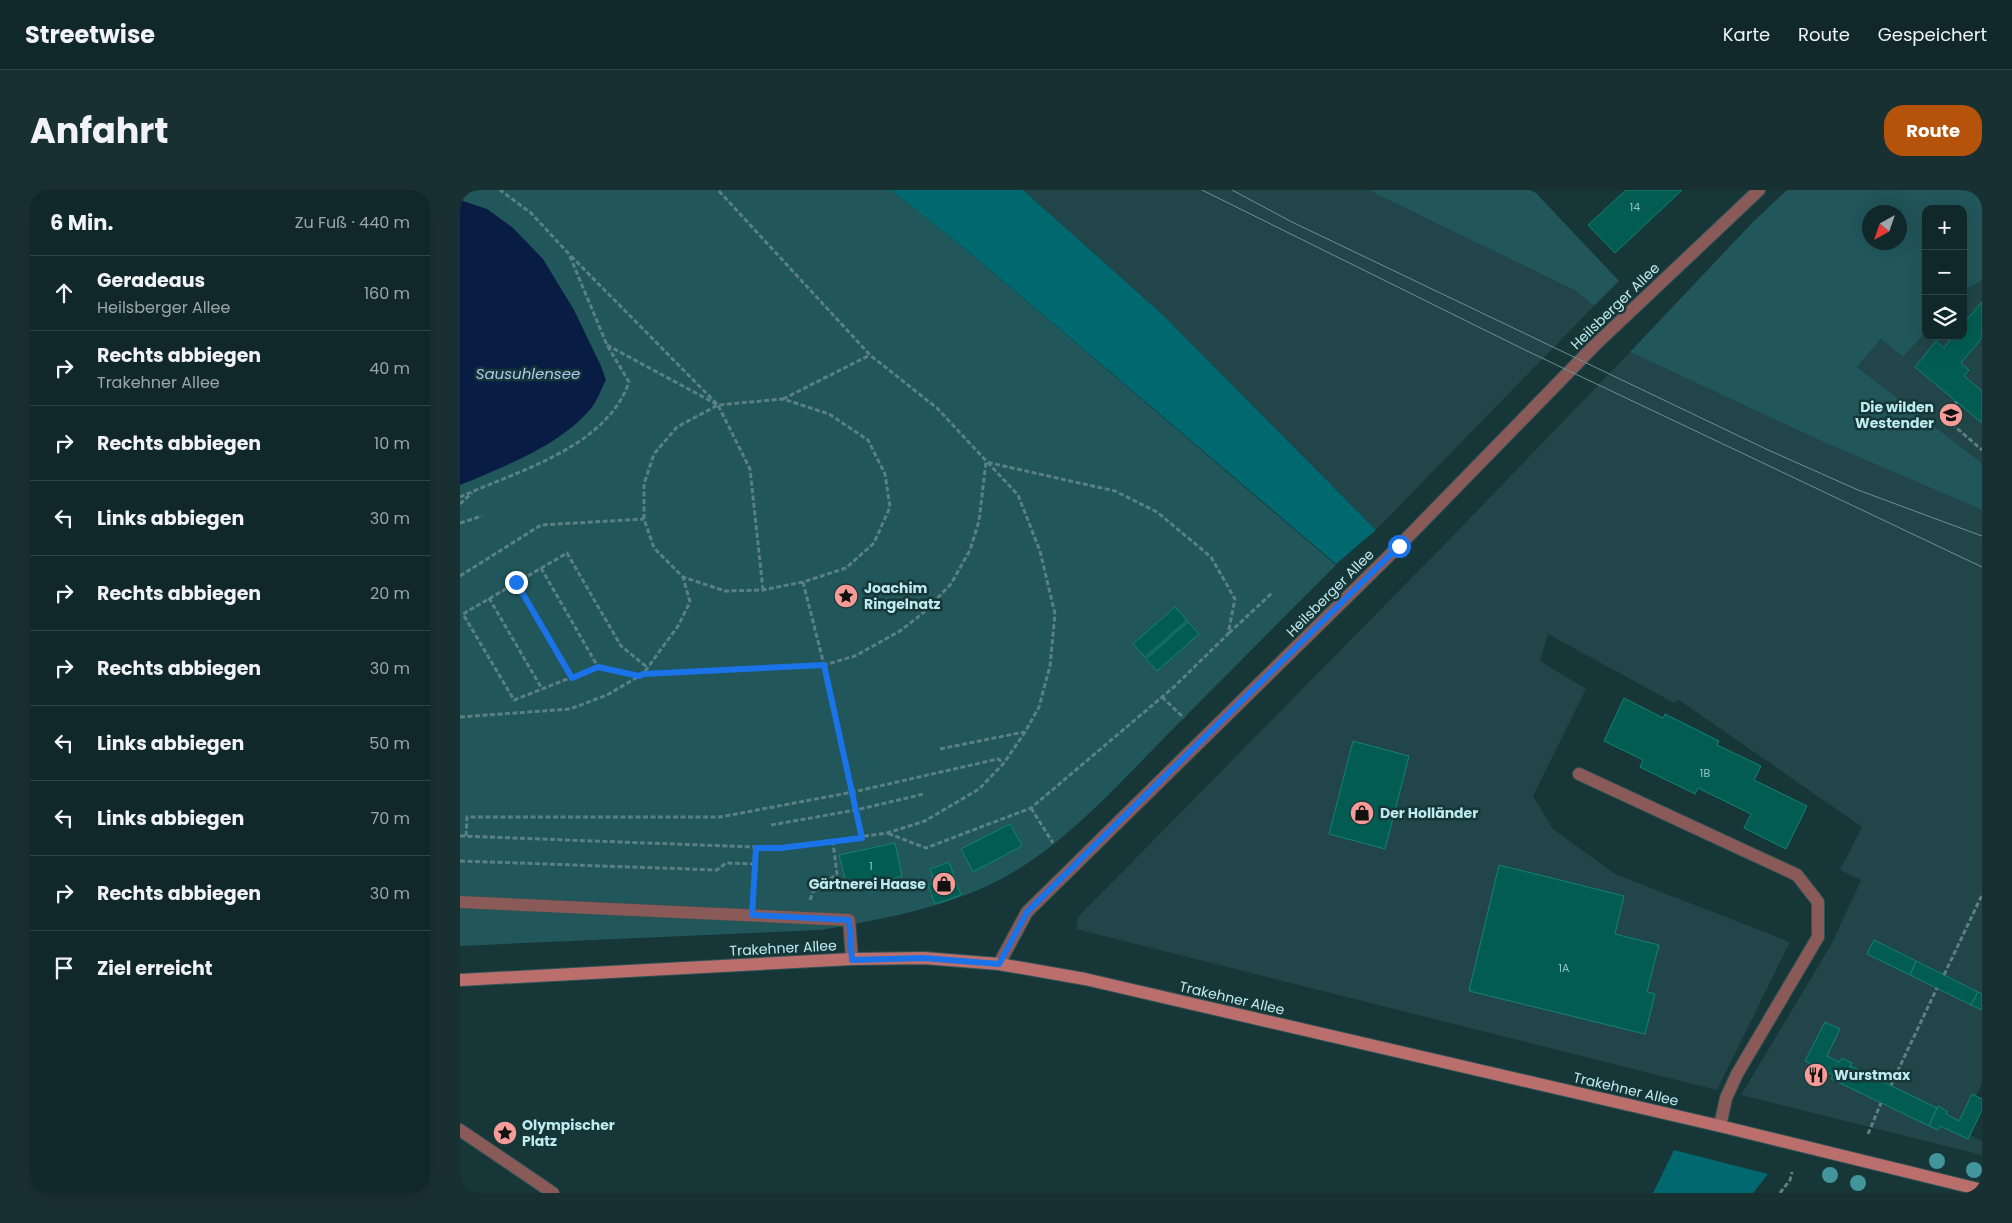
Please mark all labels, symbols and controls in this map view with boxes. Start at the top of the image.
text: Streetwise [25,18,155,51]
text: Karte [1723,22,1770,47]
text: Route [1798,22,1850,47]
text: Gespeichert [1878,22,1987,47]
button: Route [1884,105,1982,156]
text: Anfahrt [30,106,169,155]
house number: 14 [1630,199,1640,215]
north arrow [1862,205,1907,250]
map controls [1922,205,1967,340]
button: + [1922,205,1967,250]
text: 6 Min. [50,208,113,237]
text: Zu Fuß · 440 m [295,211,410,234]
button: − [1922,250,1967,295]
street label: Heilsberger Allee [1566,258,1664,354]
text: Geradeaus [97,267,205,294]
icon: ahead [50,279,78,307]
text: 160 m [364,282,410,305]
button: layers [1922,295,1967,340]
text: Heilsberger Allee [97,296,230,319]
text: Rechts abbiegen [97,342,261,369]
icon: right [50,354,78,382]
text: 40 m [369,357,410,380]
water label: Sausuhlensee [476,363,580,384]
text: Trakehner Allee [97,371,220,394]
place label: Die wilden Westender [1855,397,1934,433]
school or university icon: Die wilden Westender [1938,402,1964,428]
icon: right [50,429,78,457]
text: Rechts abbiegen [97,430,261,457]
text: 10 m [374,432,410,455]
icon: left [50,504,78,532]
text: Links abbiegen [97,505,244,532]
text: 30 m [370,507,410,530]
route start [1388,535,1411,558]
street label: Heilsberger Allee [1282,544,1379,641]
route end [505,571,528,594]
place label: Joachim Ringelnatz [864,578,941,614]
icon: right [50,579,78,607]
text: Rechts abbiegen [97,580,261,607]
text: 20 m [370,582,410,605]
place icon: Joachim Ringelnatz [833,583,859,609]
icon: right [50,654,78,682]
text: Rechts abbiegen [97,655,261,682]
text: 30 m [370,657,410,680]
icon: left [50,729,78,757]
text: Links abbiegen [97,730,244,757]
text: 50 m [369,732,410,755]
house number: 1B [1700,765,1710,781]
shop icon: Der Holländer [1349,800,1375,826]
place label: Der Holländer [1380,803,1478,823]
icon: left [50,804,78,832]
text: Links abbiegen [97,805,244,832]
text: 70 m [370,807,410,830]
house number: 1 [869,858,873,874]
shop icon: Gärtnerei Haase [931,871,957,897]
place label: Gärtnerei Haase [809,874,926,894]
icon: right [50,879,78,907]
text: Rechts abbiegen [97,880,261,907]
text: 30 m [370,882,410,905]
street label: Trakehner Allee [729,935,837,961]
icon: arrive [50,954,78,982]
text: Ziel erreicht [97,955,213,982]
house number: 1A [1559,960,1570,976]
street label: Trakehner Allee [1177,976,1287,1020]
restaurant icon: Wurstmax [1803,1062,1829,1088]
place label: Wurstmax [1834,1065,1911,1085]
street label: Trakehner Allee [1571,1067,1681,1111]
place label: Olympischer Platz [522,1115,615,1151]
place icon: Olympischer Platz [492,1120,518,1146]

